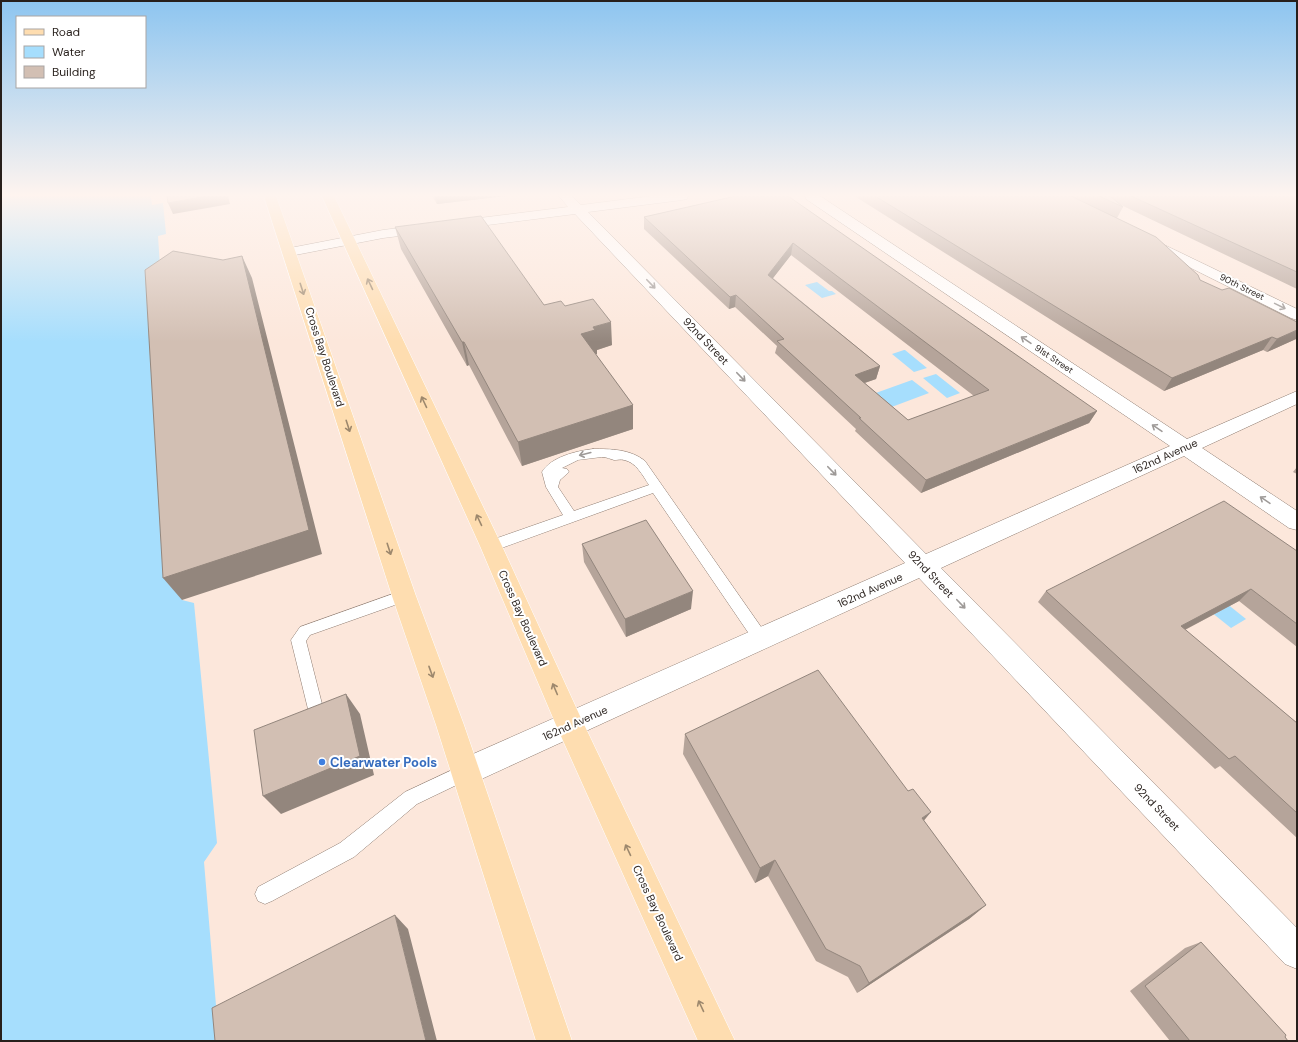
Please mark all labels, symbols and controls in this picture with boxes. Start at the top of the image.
legend [16,16,146,88]
text: Road [52,24,80,40]
text: Water [52,44,86,60]
text: Building [52,64,96,80]
street label: 90th Street [1218,271,1267,303]
one-way arrow [366,278,373,290]
one-way arrow [646,279,656,289]
one-way arrow [299,283,306,296]
one-way arrow [1274,303,1286,310]
street label: Cross Bay Boulevard [302,305,348,409]
street label: 92nd Street [680,314,732,368]
one-way arrow [1020,335,1031,344]
street label: 91st Street [1032,342,1076,377]
one-way arrow [737,372,746,382]
one-way arrow [420,396,427,408]
one-way arrow [345,419,352,432]
one-way arrow [1151,423,1163,431]
street label: 162nd Avenue [1130,435,1200,477]
one-way arrow [578,451,591,459]
one-way arrow [827,466,837,476]
one-way arrow [1259,496,1270,504]
one-way arrow [475,514,482,526]
one-way arrow [386,543,393,556]
street label: 92nd Street [905,547,957,601]
street label: Cross Bay Boulevard [495,568,551,668]
street label: 162nd Avenue [835,569,905,611]
one-way arrow [956,599,966,609]
one-way arrow [428,666,436,678]
one-way arrow [551,684,558,696]
street label: 162nd Avenue [540,702,610,744]
place label: Clearwater Pools [330,754,437,771]
marker: Clearwater Pools [317,757,327,767]
street label: 92nd Street [1131,780,1183,834]
one-way arrow [624,844,632,856]
street label: Cross Bay Boulevard [630,863,686,963]
one-way arrow [697,1000,704,1012]

